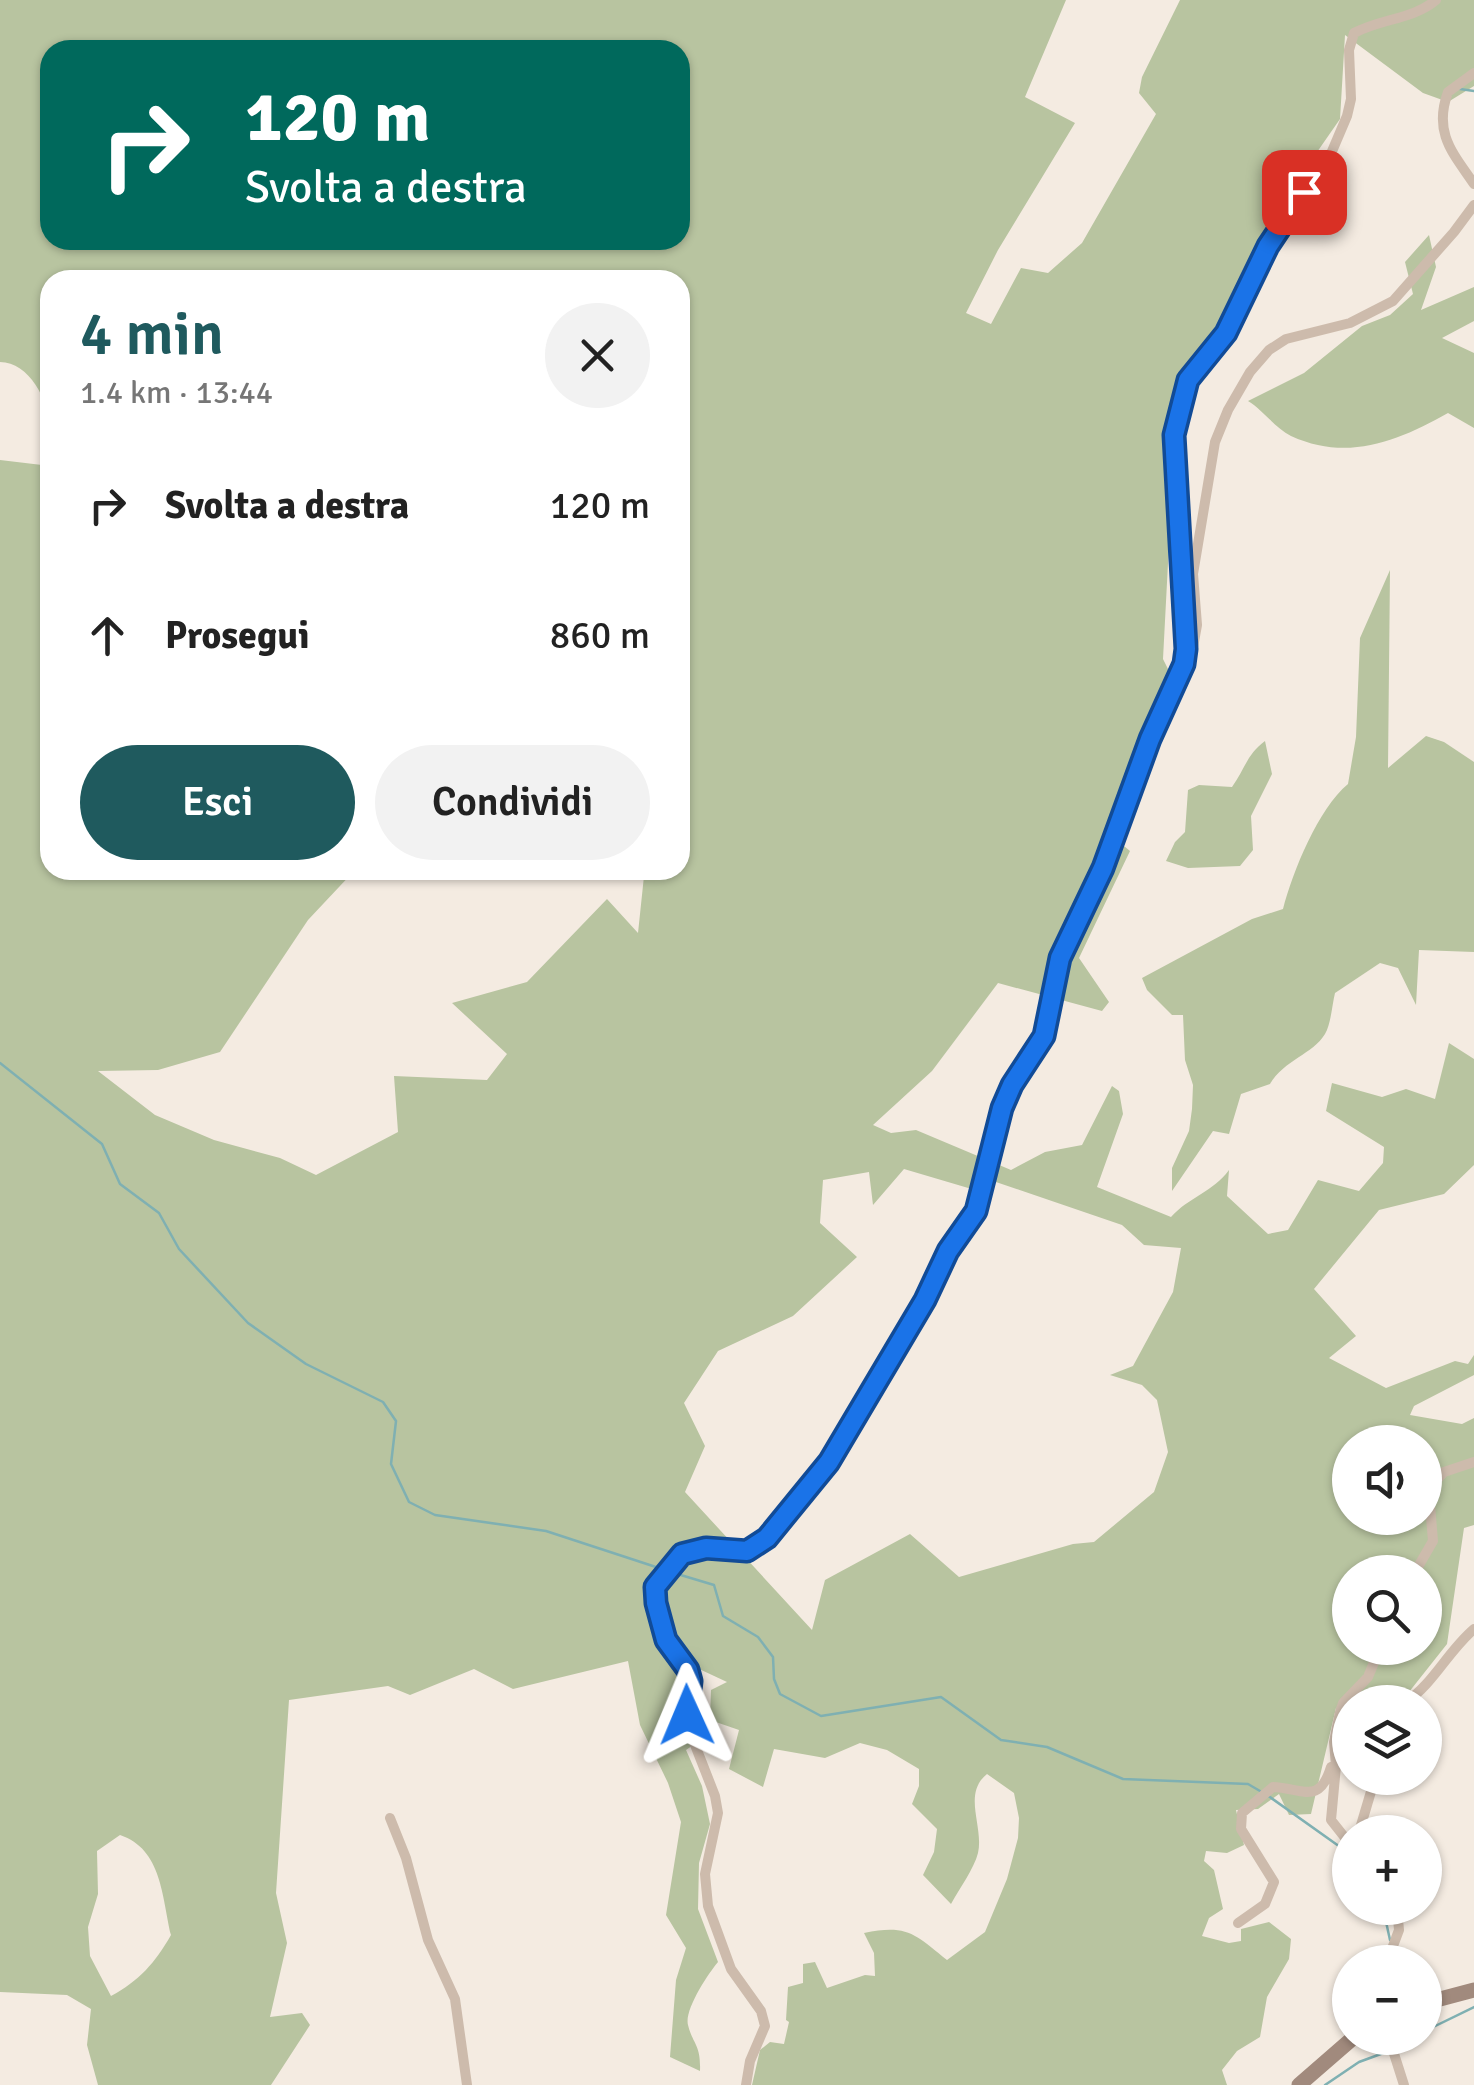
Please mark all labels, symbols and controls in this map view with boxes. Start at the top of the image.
text: 120 m [245,74,430,160]
icon: right [80,80,210,210]
pin [1262,150,1347,235]
text: Svolta a destra [245,160,527,215]
icon: arrive [1277,165,1332,220]
text: 4 min [80,298,224,372]
button: close [545,303,650,408]
text: 1.4 km · 13:44 [80,373,273,412]
icon: right [80,478,135,533]
text: Svolta a destra [165,482,409,529]
text: 120 m [550,482,650,529]
icon: ahead [80,608,135,663]
text: Prosegui [165,612,310,659]
text: 860 m [550,612,650,659]
button: Esci [80,745,355,860]
button: Condividi [375,745,650,860]
map controls [1332,1425,1442,2055]
button: sound [1332,1425,1442,1535]
button: search [1332,1555,1442,1665]
position arrow [635,1663,739,1767]
button: layers [1332,1685,1442,1795]
button: + [1332,1815,1442,1925]
button: − [1332,1945,1442,2055]

